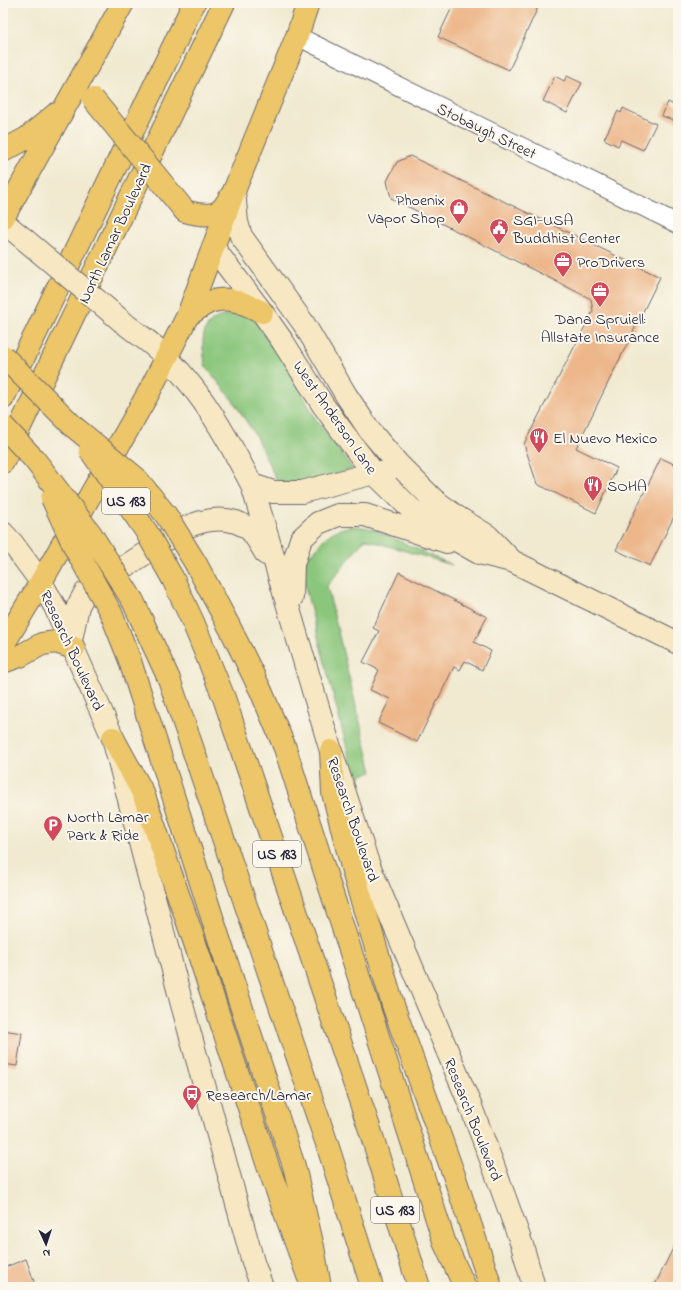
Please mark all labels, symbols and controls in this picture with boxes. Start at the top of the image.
street label: Stobaugh Street [432,97,541,167]
street label: North Lamar Boulevard [73,160,159,308]
place label: Phoenix Vapor Shop [367,189,445,231]
shop icon: Phoenix Vapor Shop [448,197,470,225]
place label: SGI-USA Buddhist Center [512,209,620,251]
public building icon: SGI-USA Buddhist Center [488,217,510,245]
office icon: ProDrivers [552,250,574,278]
place label: ProDrivers [577,251,645,275]
office icon: Dana Spruiell: Allstate Insurance [589,280,611,308]
place label: Dana Spruiell: Allstate Insurance [541,308,660,350]
street label: West Anderson Lane [286,356,383,481]
restaurant icon: El Nuevo Mexico [528,426,550,454]
place label: El Nuevo Mexico [553,427,657,451]
restaurant icon: SOHA [582,474,604,502]
place label: SOHA [607,475,647,499]
road number: US 183 [102,488,150,514]
street label: Research Boulevard [33,587,110,715]
street label: Research Boulevard [320,754,385,885]
place label: North Lamar Park & Ride [67,806,149,848]
parking icon: North Lamar Park & Ride [42,814,64,842]
road number: US 183 [253,841,301,867]
street label: Research Boulevard [437,1055,508,1185]
bus stop icon: Research/Lamar [181,1083,203,1111]
place label: Research/Lamar [206,1084,311,1108]
road number: US 183 [371,1197,419,1223]
north arrow [26,1224,66,1264]
text: N [42,1245,51,1261]

